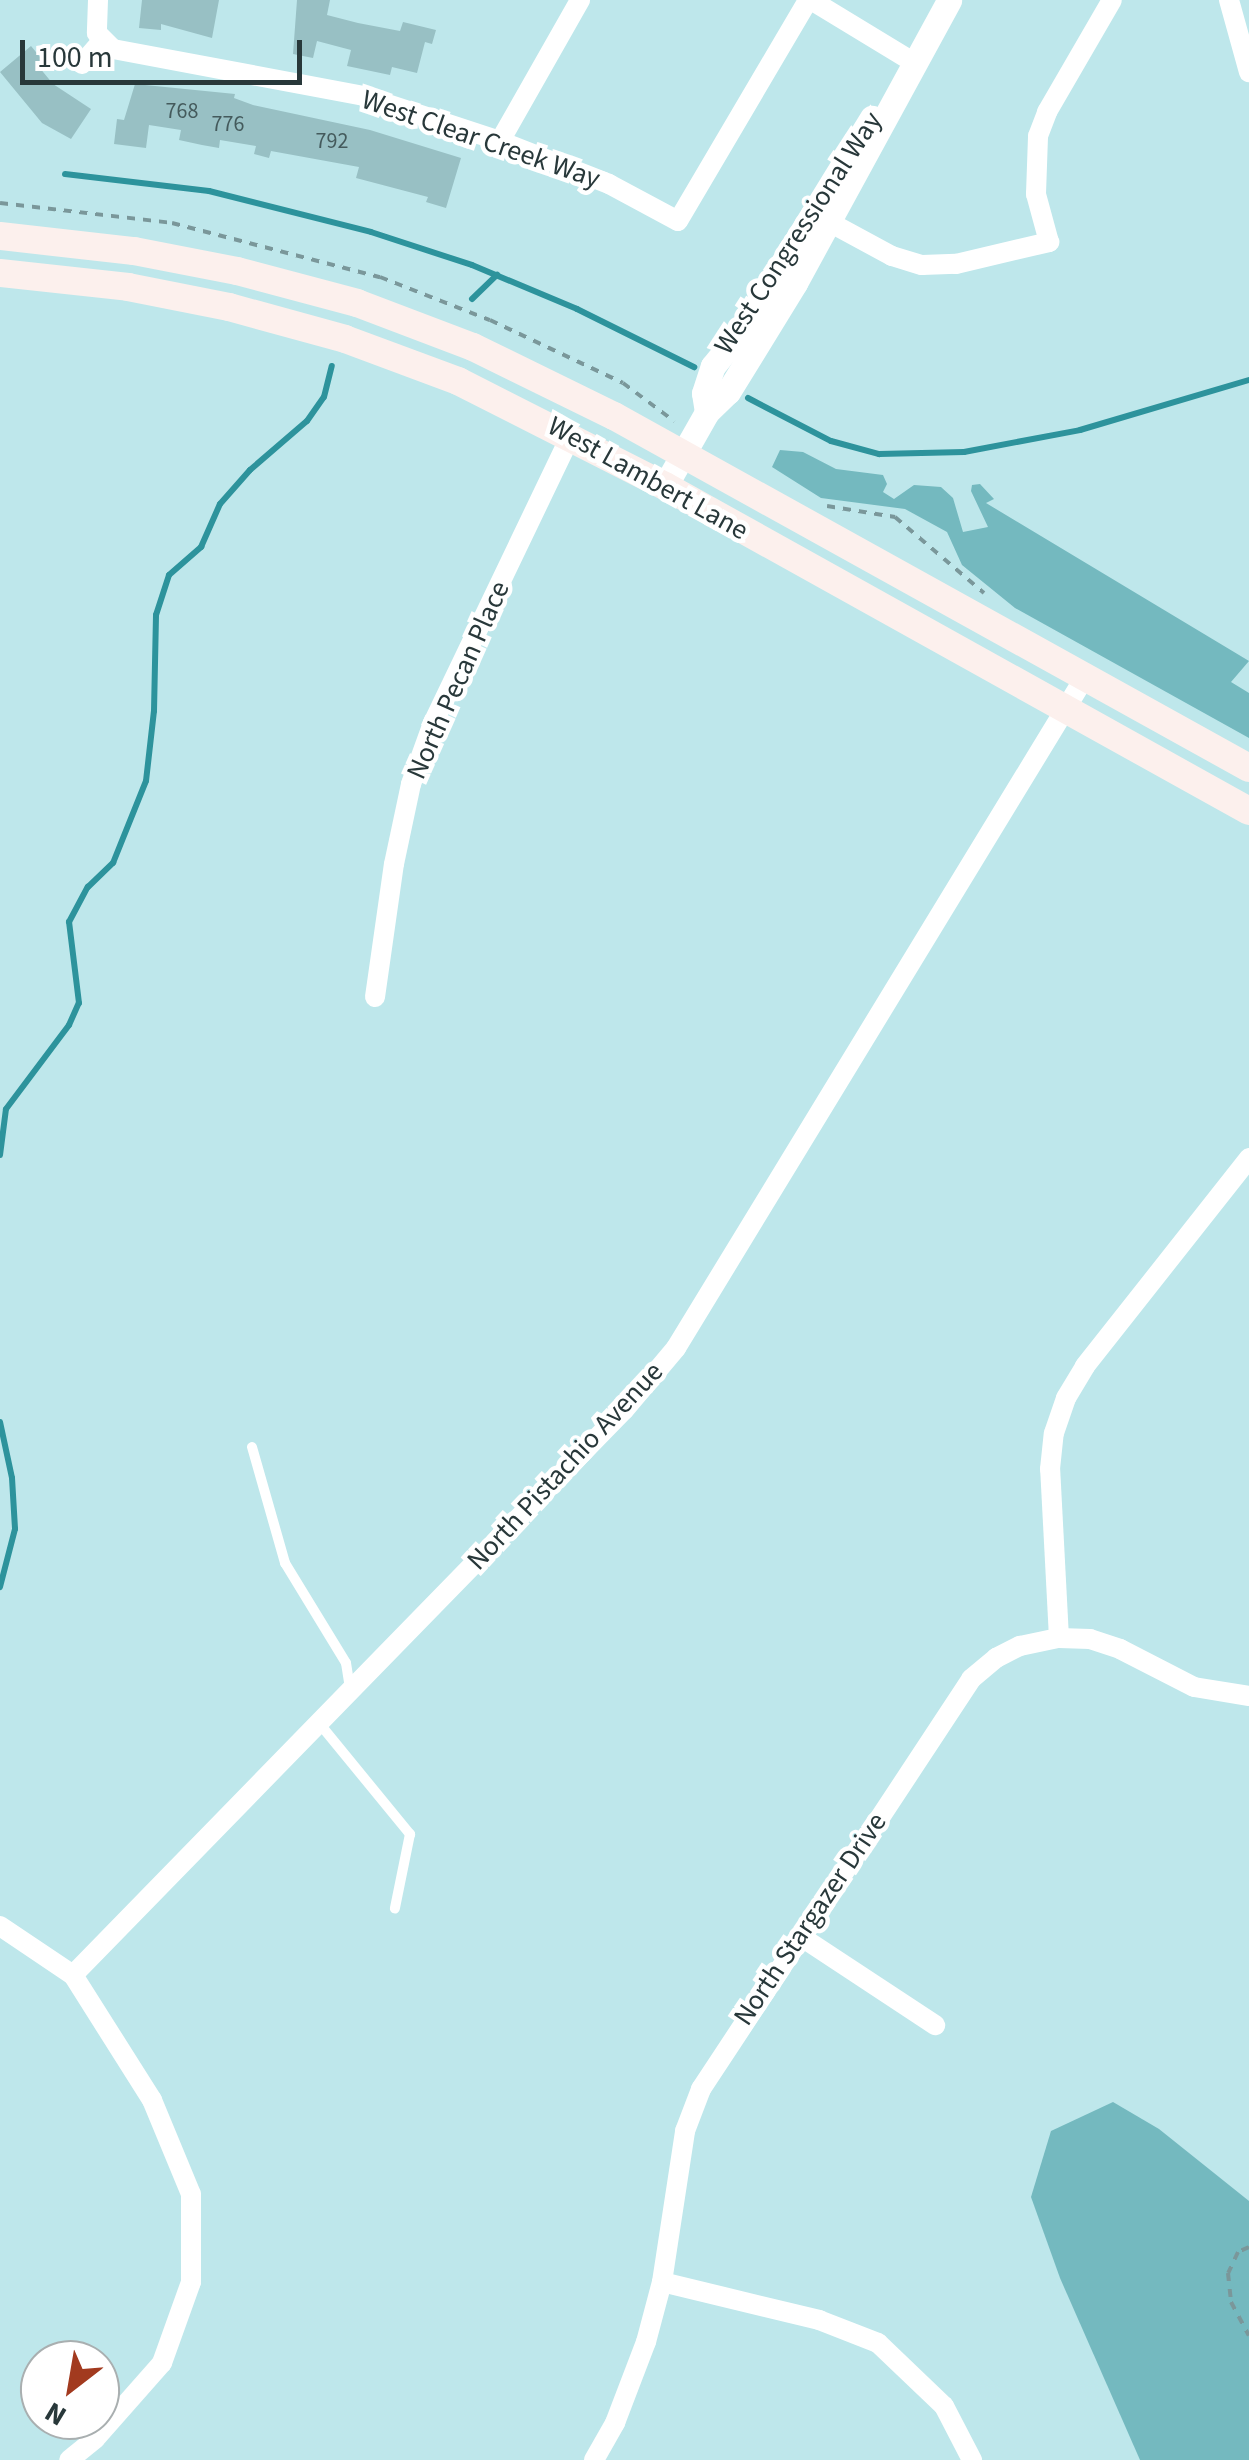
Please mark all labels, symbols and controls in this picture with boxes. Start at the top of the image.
scale bar [25,20,308,82]
text: 100 m [37,36,113,79]
street label: West Clear Creek Way [358,82,604,196]
house number: 768 [166,99,198,125]
street label: West Congressional Way [707,105,889,361]
house number: 776 [212,112,244,138]
house number: 792 [316,129,348,155]
street label: West Lambert Lane [542,409,754,547]
street label: North Pecan Place [399,576,517,784]
street label: North Pistachio Avenue [460,1355,670,1577]
street label: North Stargazer Drive [726,1806,894,2032]
north arrow [20,2340,120,2440]
text: N [37,2392,74,2436]

